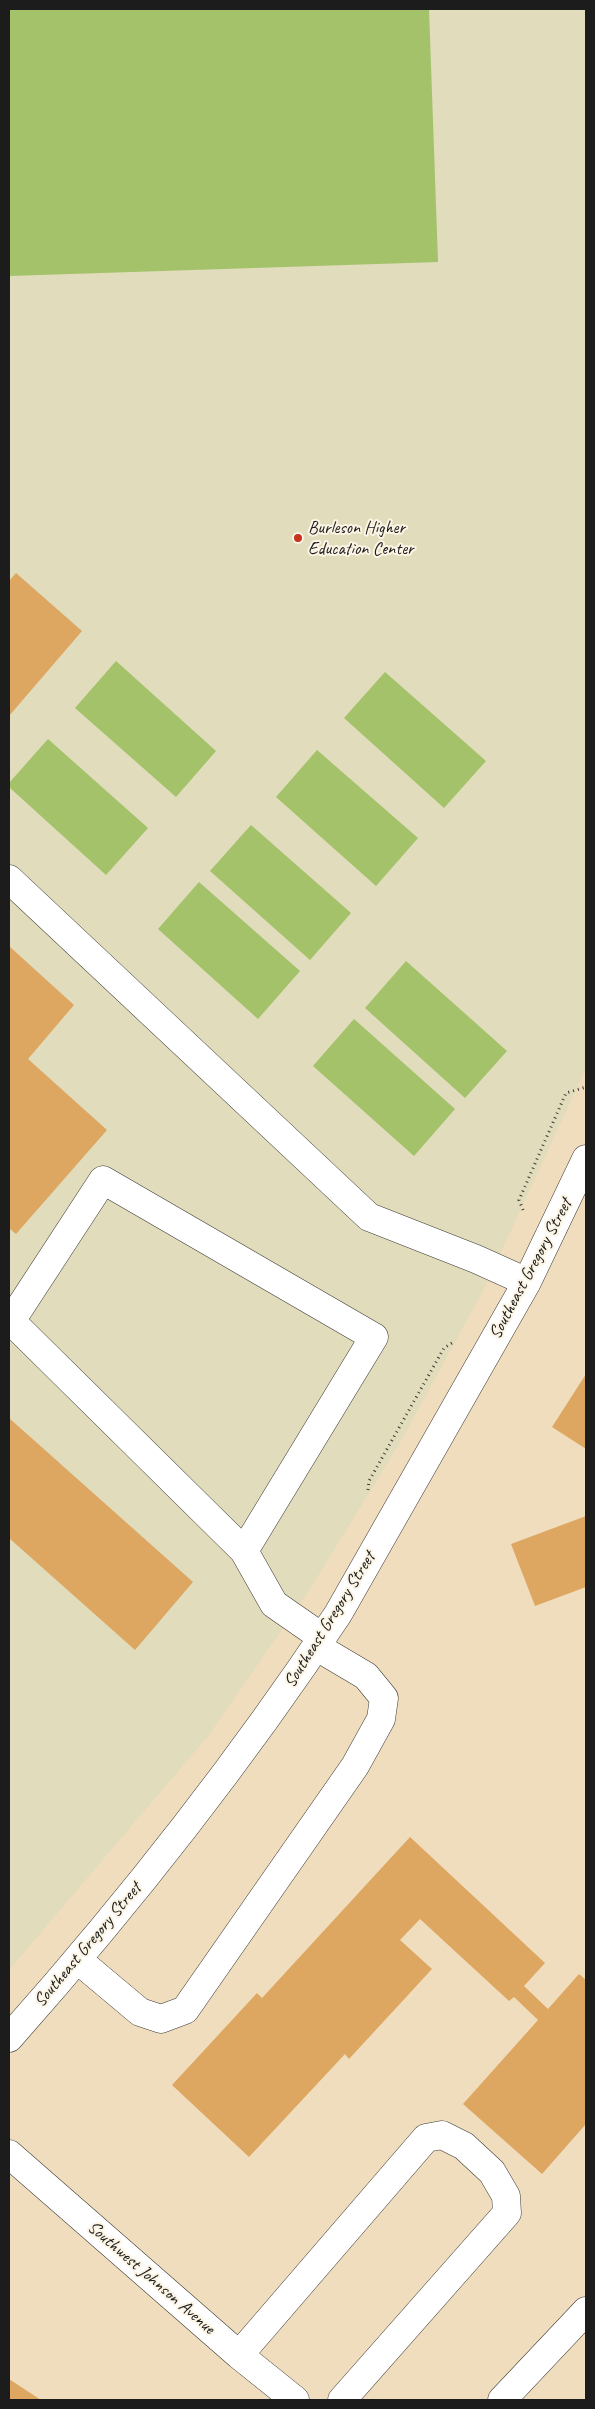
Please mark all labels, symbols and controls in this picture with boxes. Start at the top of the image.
place label: Burleson Higher Education Center [308,517,413,560]
marker: Burleson Higher Education Center [292,532,304,544]
street label: Southeast Gregory Street [485,1195,577,1343]
street label: Southeast Gregory Street [280,1548,380,1692]
street label: Southeast Gregory Street [30,1878,146,2012]
street label: Southwest Johnson Avenue [83,2217,219,2339]

